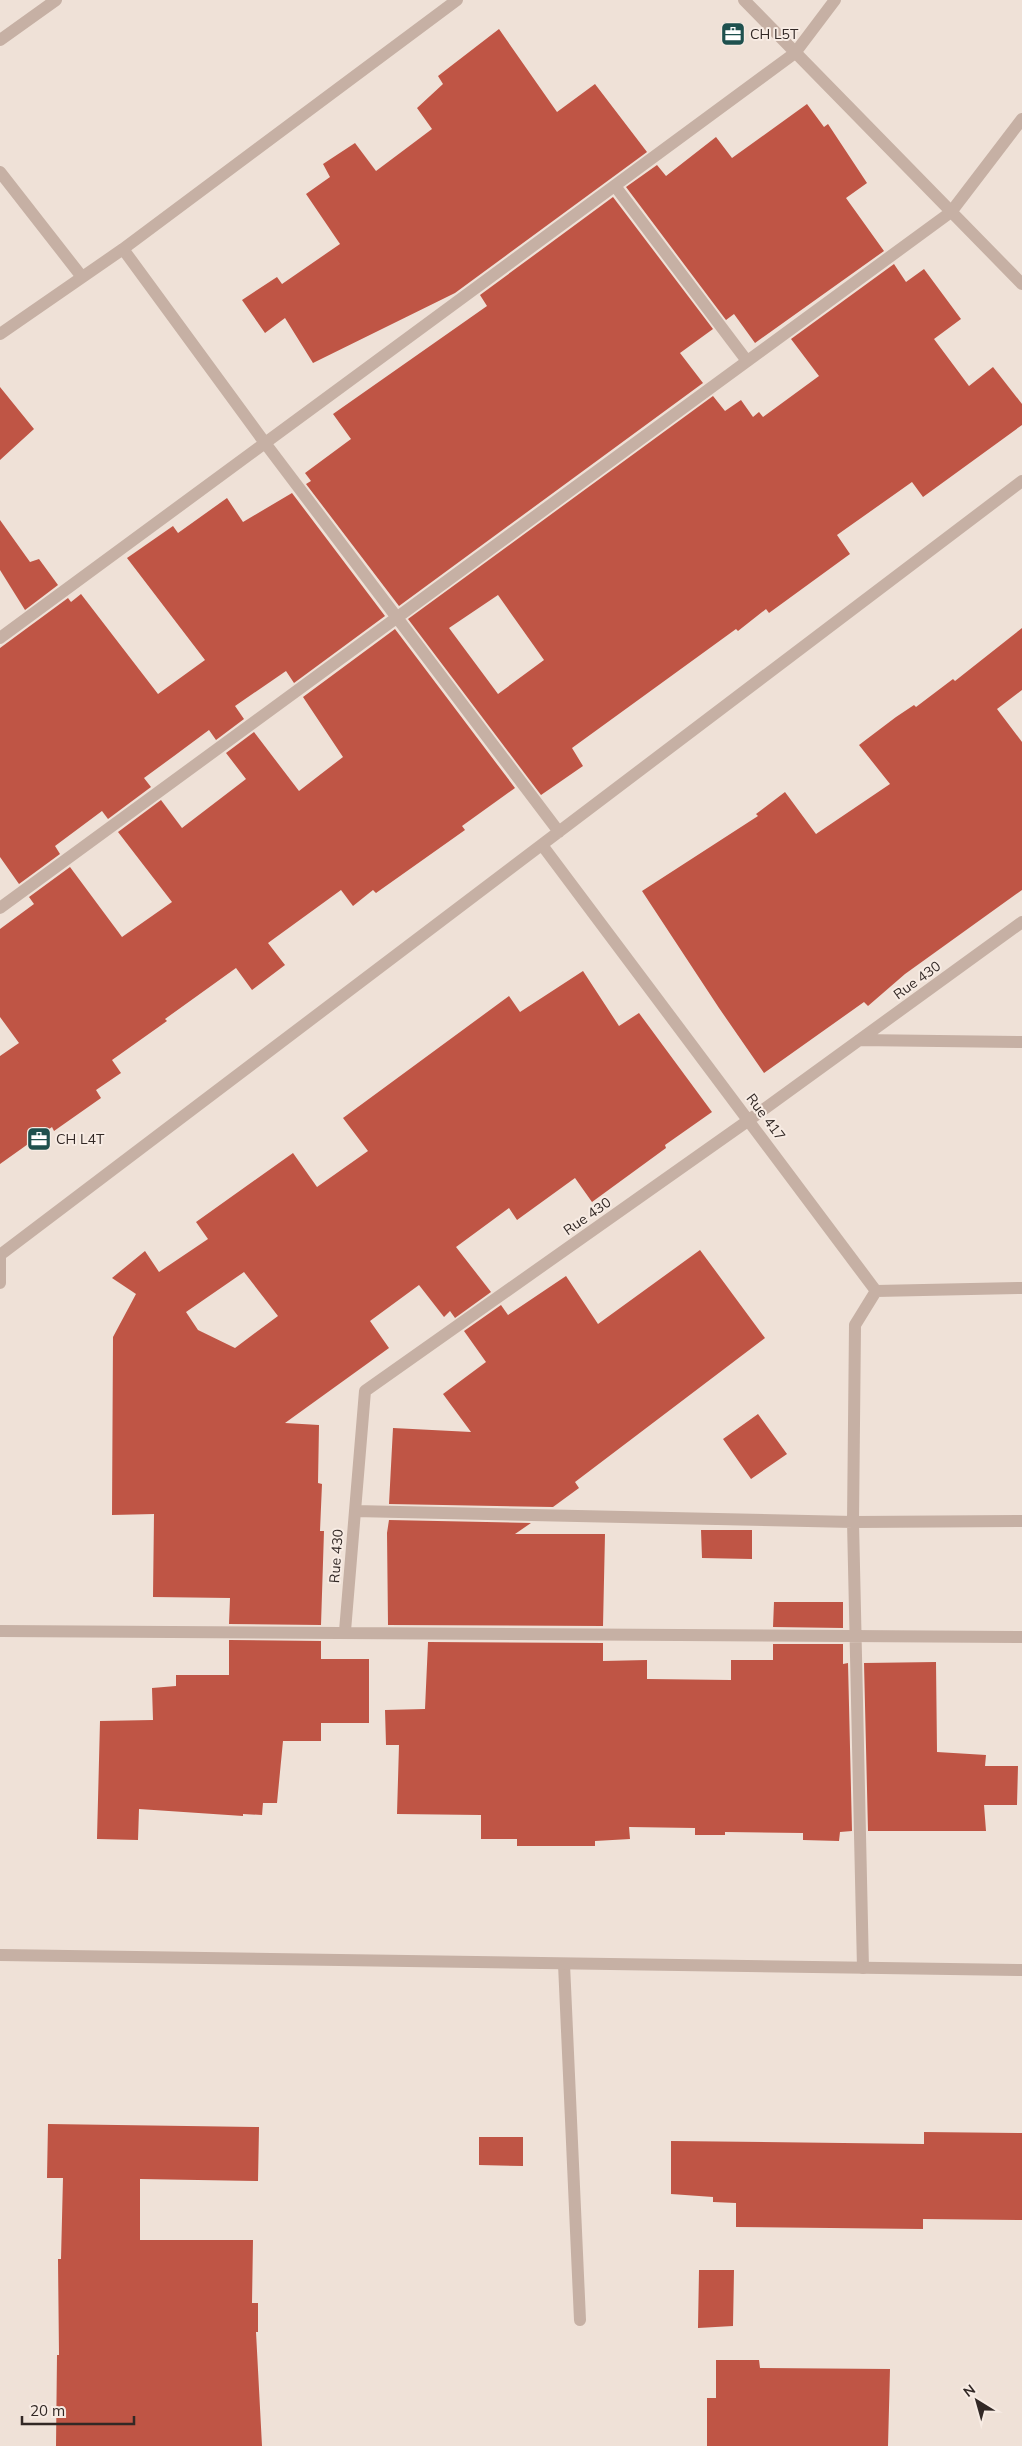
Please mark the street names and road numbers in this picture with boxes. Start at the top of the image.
street label: Rue 430 [890,957,944,1003]
street label: Rue 417 [742,1090,790,1144]
street label: Rue 430 [560,1193,614,1239]
street label: Rue 430 [325,1528,347,1584]

